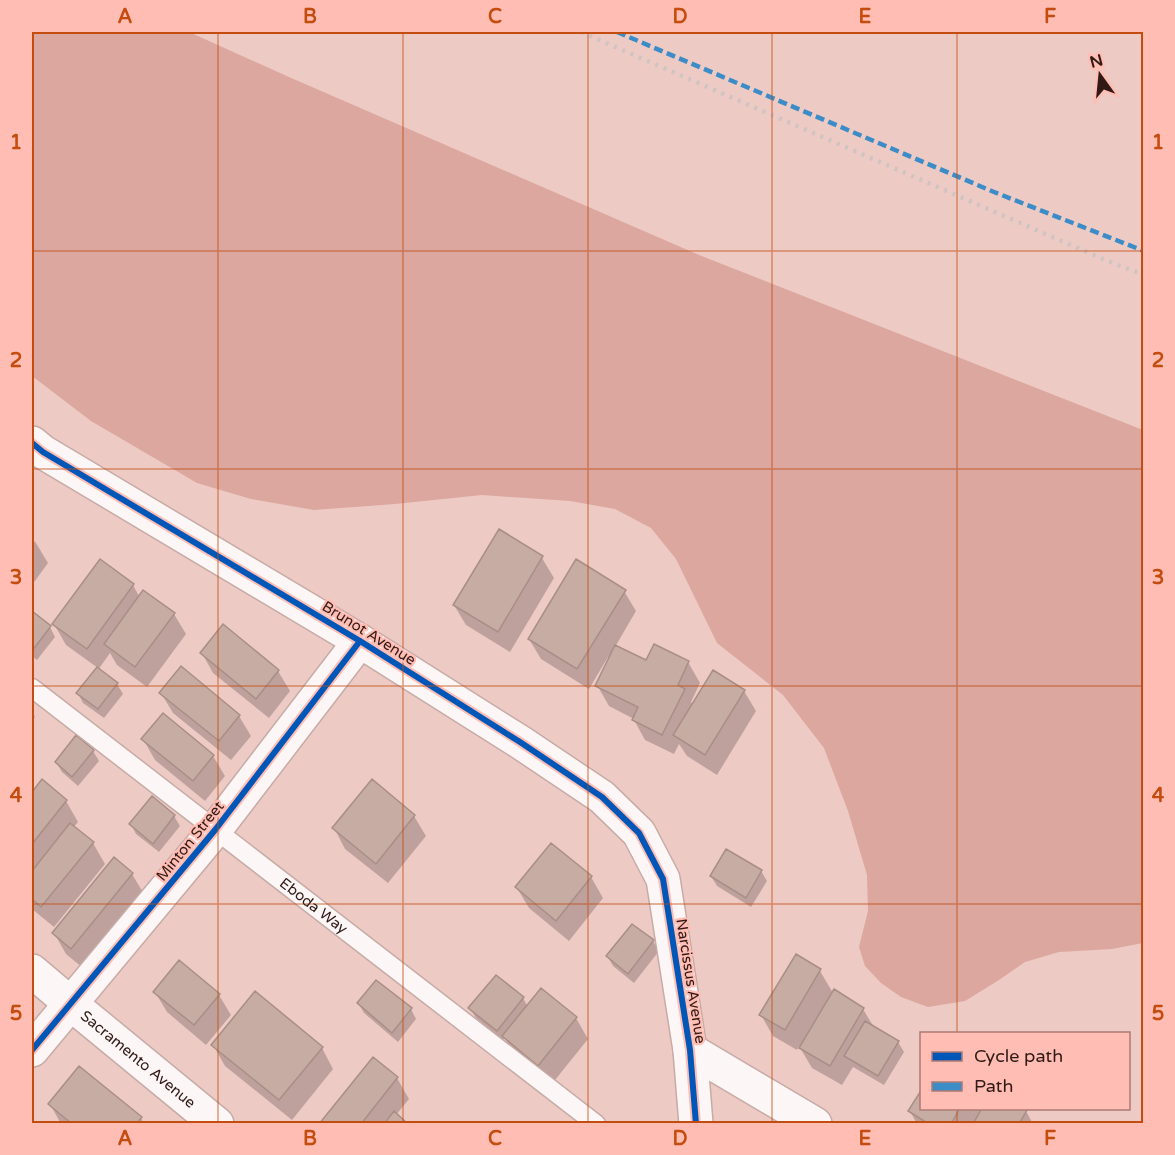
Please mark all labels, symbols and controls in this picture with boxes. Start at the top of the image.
text: A [118,5,133,29]
text: B [303,5,317,29]
text: C [488,5,502,29]
text: D [672,5,688,29]
text: E [859,5,872,29]
text: F [1044,5,1056,29]
north arrow [1070,45,1130,105]
text: N [1088,50,1105,73]
text: 1 [10,131,22,155]
text: 1 [1152,131,1164,155]
text: 2 [10,349,22,373]
text: 2 [1152,349,1164,373]
text: 3 [10,566,22,590]
text: 3 [1152,566,1164,590]
street label: Brunot Avenue [319,597,419,669]
text: 4 [10,784,23,808]
text: 4 [1152,784,1165,808]
street label: Minton Street [152,797,228,885]
street label: Eboda Way [276,874,351,938]
street label: Narcissus Avenue [672,917,710,1045]
text: 5 [10,1002,22,1026]
text: 5 [1152,1002,1164,1026]
street label: Sacramento Avenue [77,1007,199,1112]
legend [920,1032,1130,1110]
text: Cycle path [974,1045,1063,1067]
text: Path [974,1075,1013,1097]
text: A [118,1127,133,1151]
text: B [303,1127,317,1151]
text: C [488,1127,502,1151]
text: D [672,1127,688,1151]
text: E [859,1127,872,1151]
text: F [1044,1127,1056,1151]

